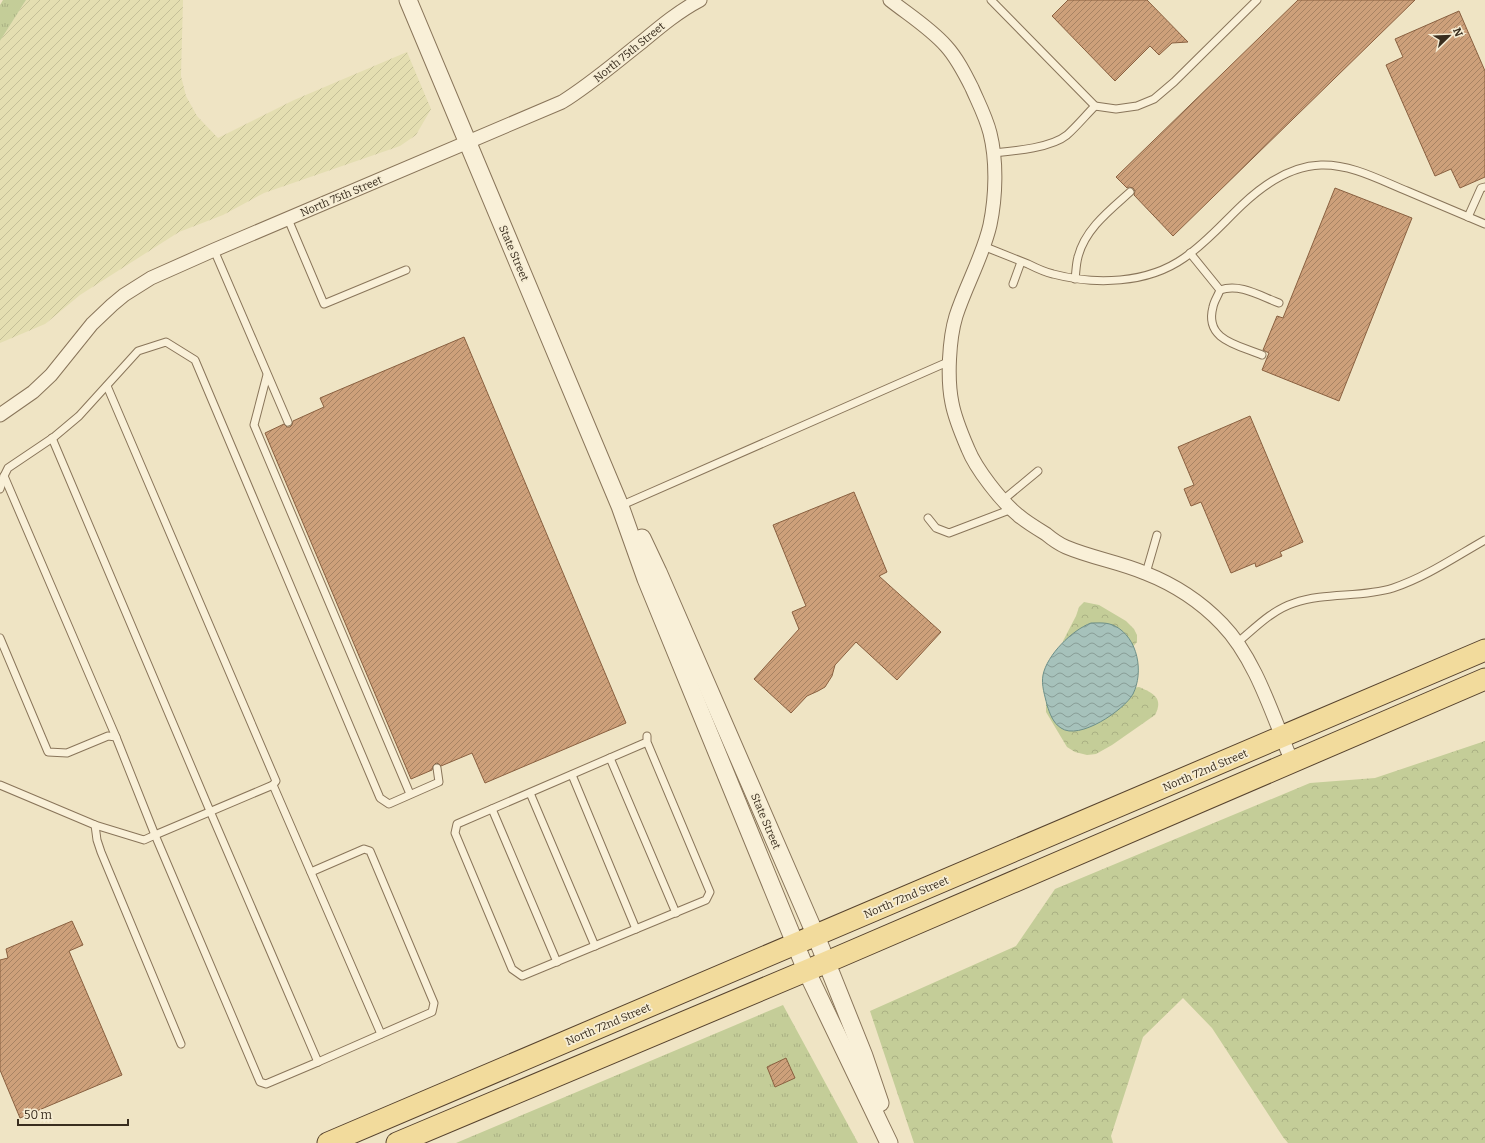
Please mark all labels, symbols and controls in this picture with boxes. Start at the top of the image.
north arrow [1429,16,1469,56]
street label: North 75th Street [591,20,668,85]
text: N [1450,26,1466,39]
street label: North 75th Street [298,173,384,220]
street label: State Street [496,223,531,283]
street label: North 72nd Street [1161,747,1250,794]
street label: State Street [748,791,783,851]
street label: North 72nd Street [862,874,951,921]
street label: North 72nd Street [564,1001,653,1048]
scale bar [18,1101,128,1127]
text: 50 m [24,1108,53,1122]

